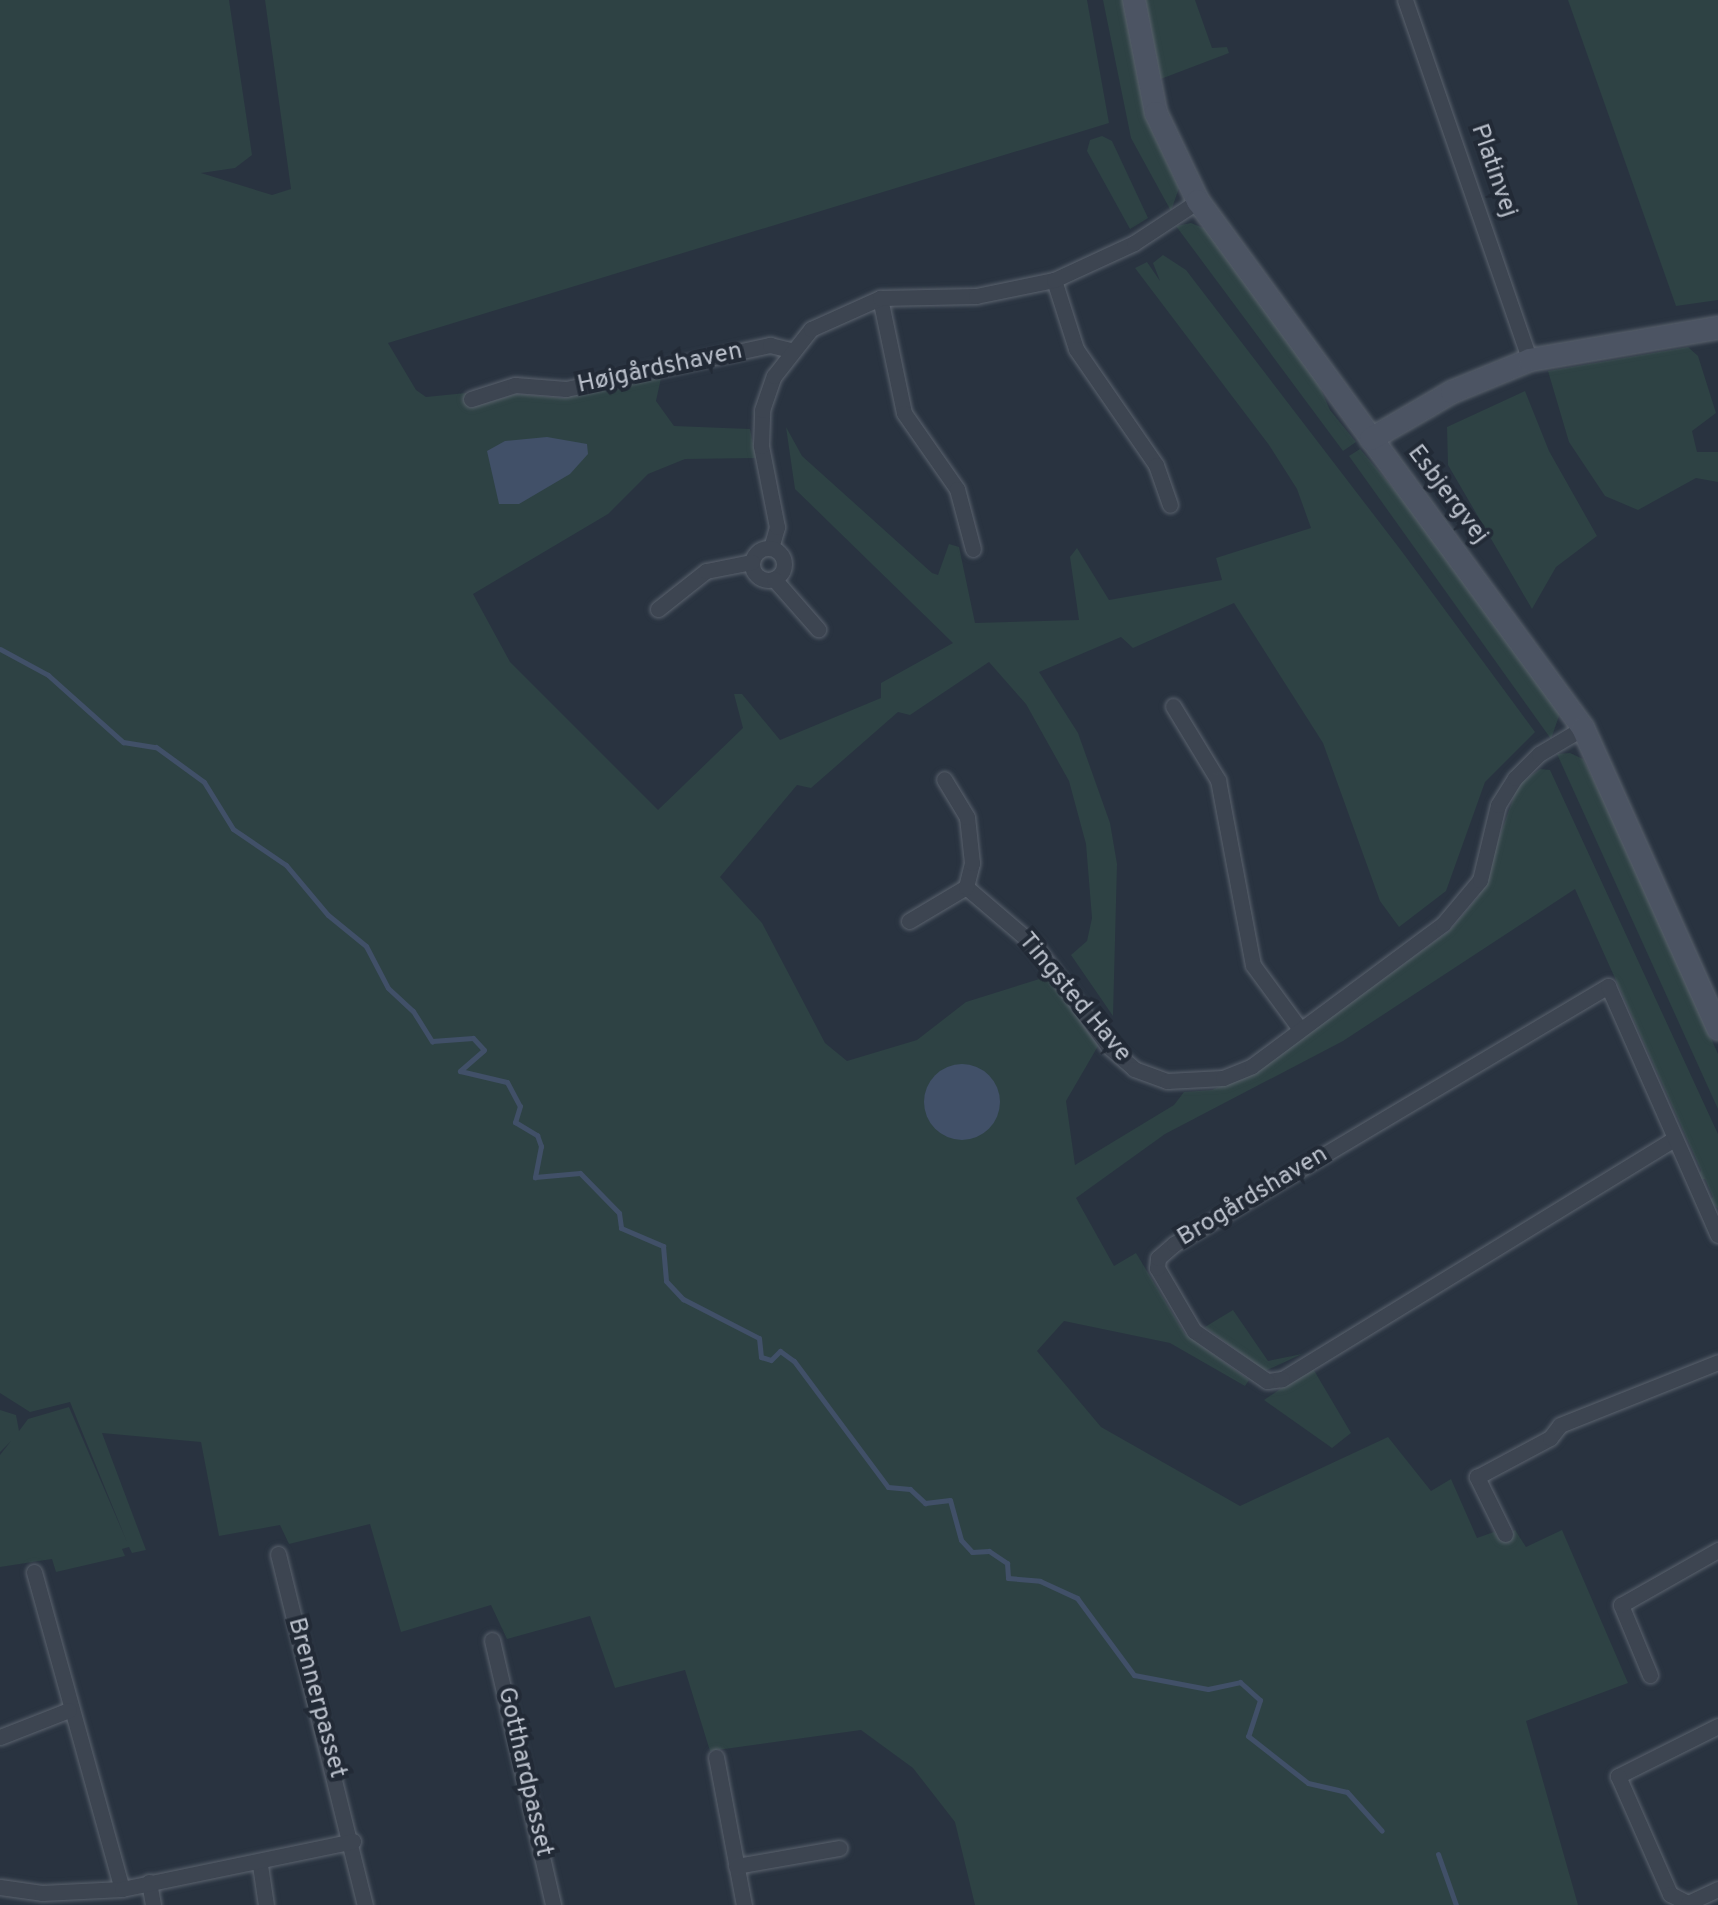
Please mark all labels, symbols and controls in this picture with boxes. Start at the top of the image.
street label: Platinvej [1463,120,1523,222]
street label: Højgårdshaven [575,337,745,401]
street label: Esbjergvej [1400,440,1494,550]
street label: Tingsted Have [1011,927,1137,1069]
street label: Brogårdshaven [1173,1140,1333,1254]
street label: Brennerpasset [280,1615,352,1781]
street label: Gotthardpasset [490,1684,558,1860]

